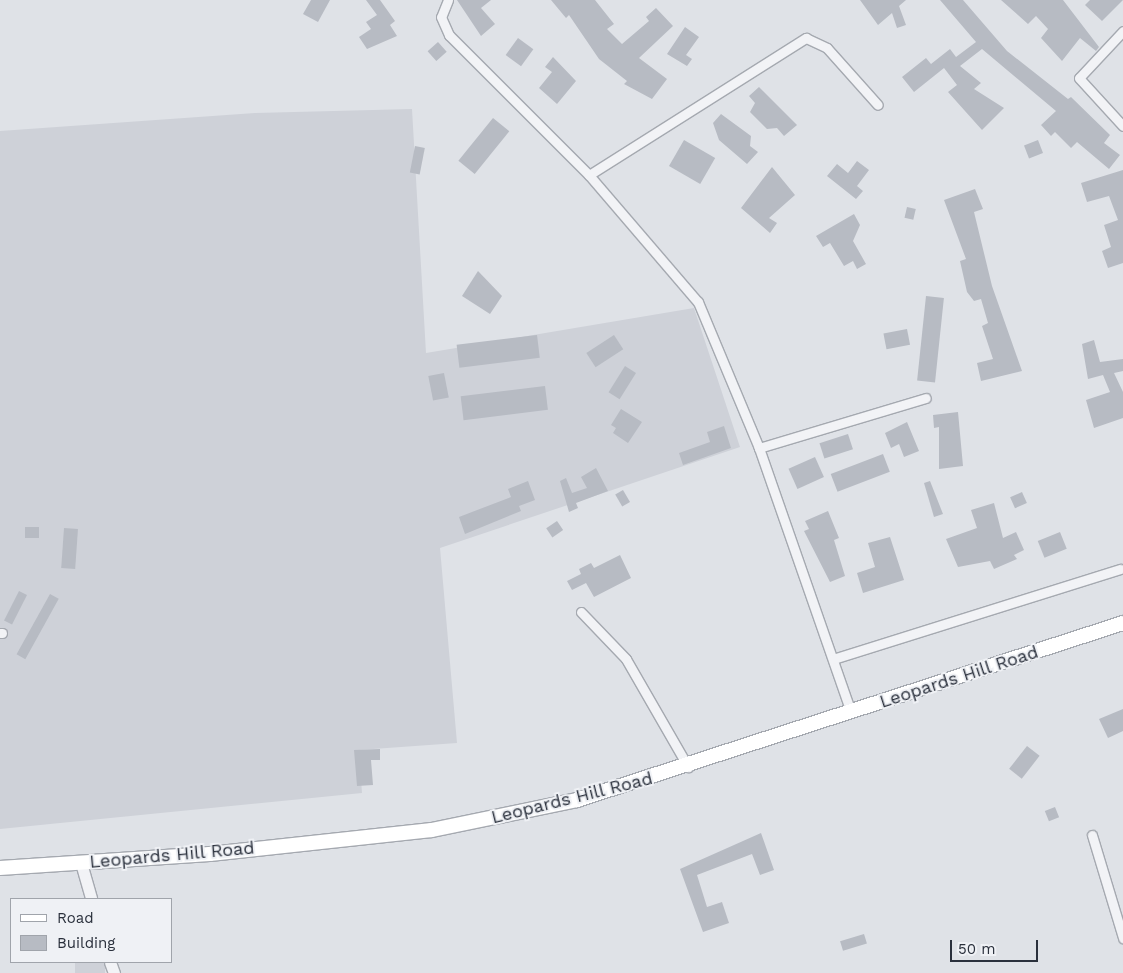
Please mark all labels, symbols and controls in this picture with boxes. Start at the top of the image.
street label: Leopards Hill Road [877,641,1041,713]
street label: Leopards Hill Road [489,767,655,829]
street label: Leopards Hill Road [88,837,256,873]
legend [10,898,172,963]
text: Road [57,909,94,927]
scale bar [953,930,1040,962]
text: Building [57,934,115,952]
text: 50 m [958,940,995,958]

